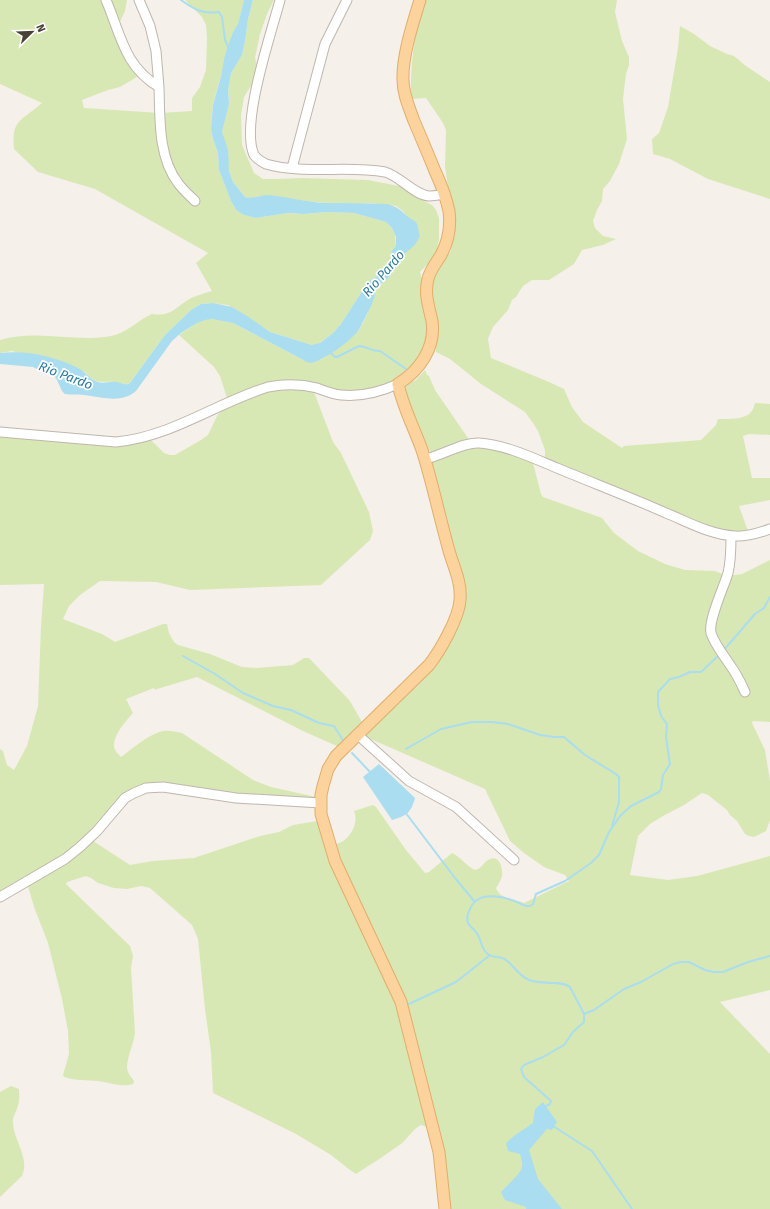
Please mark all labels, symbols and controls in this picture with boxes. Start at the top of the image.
north arrow [12,12,52,52]
text: N [33,22,48,34]
water label: Rio Pardo [359,247,408,300]
water label: Rio Pardo [37,358,95,393]

